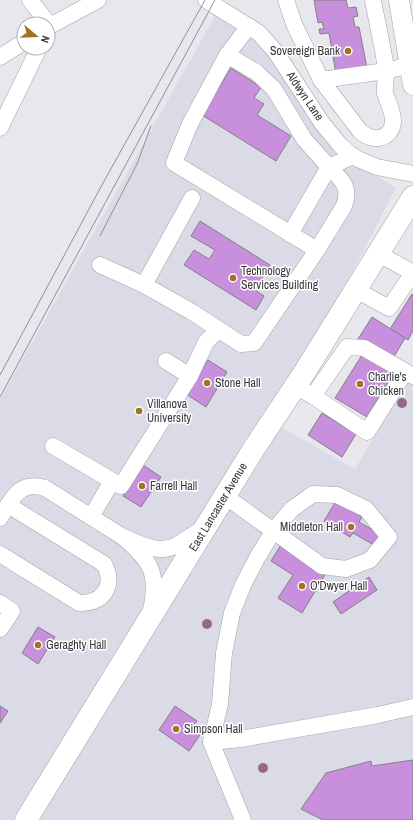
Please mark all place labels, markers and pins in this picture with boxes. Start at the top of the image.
place label: Sovereign Bank [270,43,340,59]
marker: Sovereign Bank [343,46,353,56]
place label: Technology Services Building [241,263,319,293]
marker: Technology Services Building [228,273,238,283]
place label: Charlie's Chicken [368,369,407,399]
place label: Stone Hall [215,375,260,391]
marker: Stone Hall [202,378,212,388]
marker: Charlie's Chicken [355,379,365,389]
place label: Villanova University [147,396,191,426]
marker: Villanova University [134,406,144,416]
place label: Farrell Hall [150,478,197,494]
marker: Farrell Hall [137,481,147,491]
place label: Middleton Hall [280,519,343,535]
marker: Middleton Hall [346,522,356,532]
place label: O'Dwyer Hall [310,578,367,594]
marker: O'Dwyer Hall [297,581,307,591]
place label: Geraghty Hall [46,637,106,653]
marker: Geraghty Hall [33,640,43,650]
place label: Simpson Hall [184,721,243,737]
marker: Simpson Hall [171,724,181,734]

